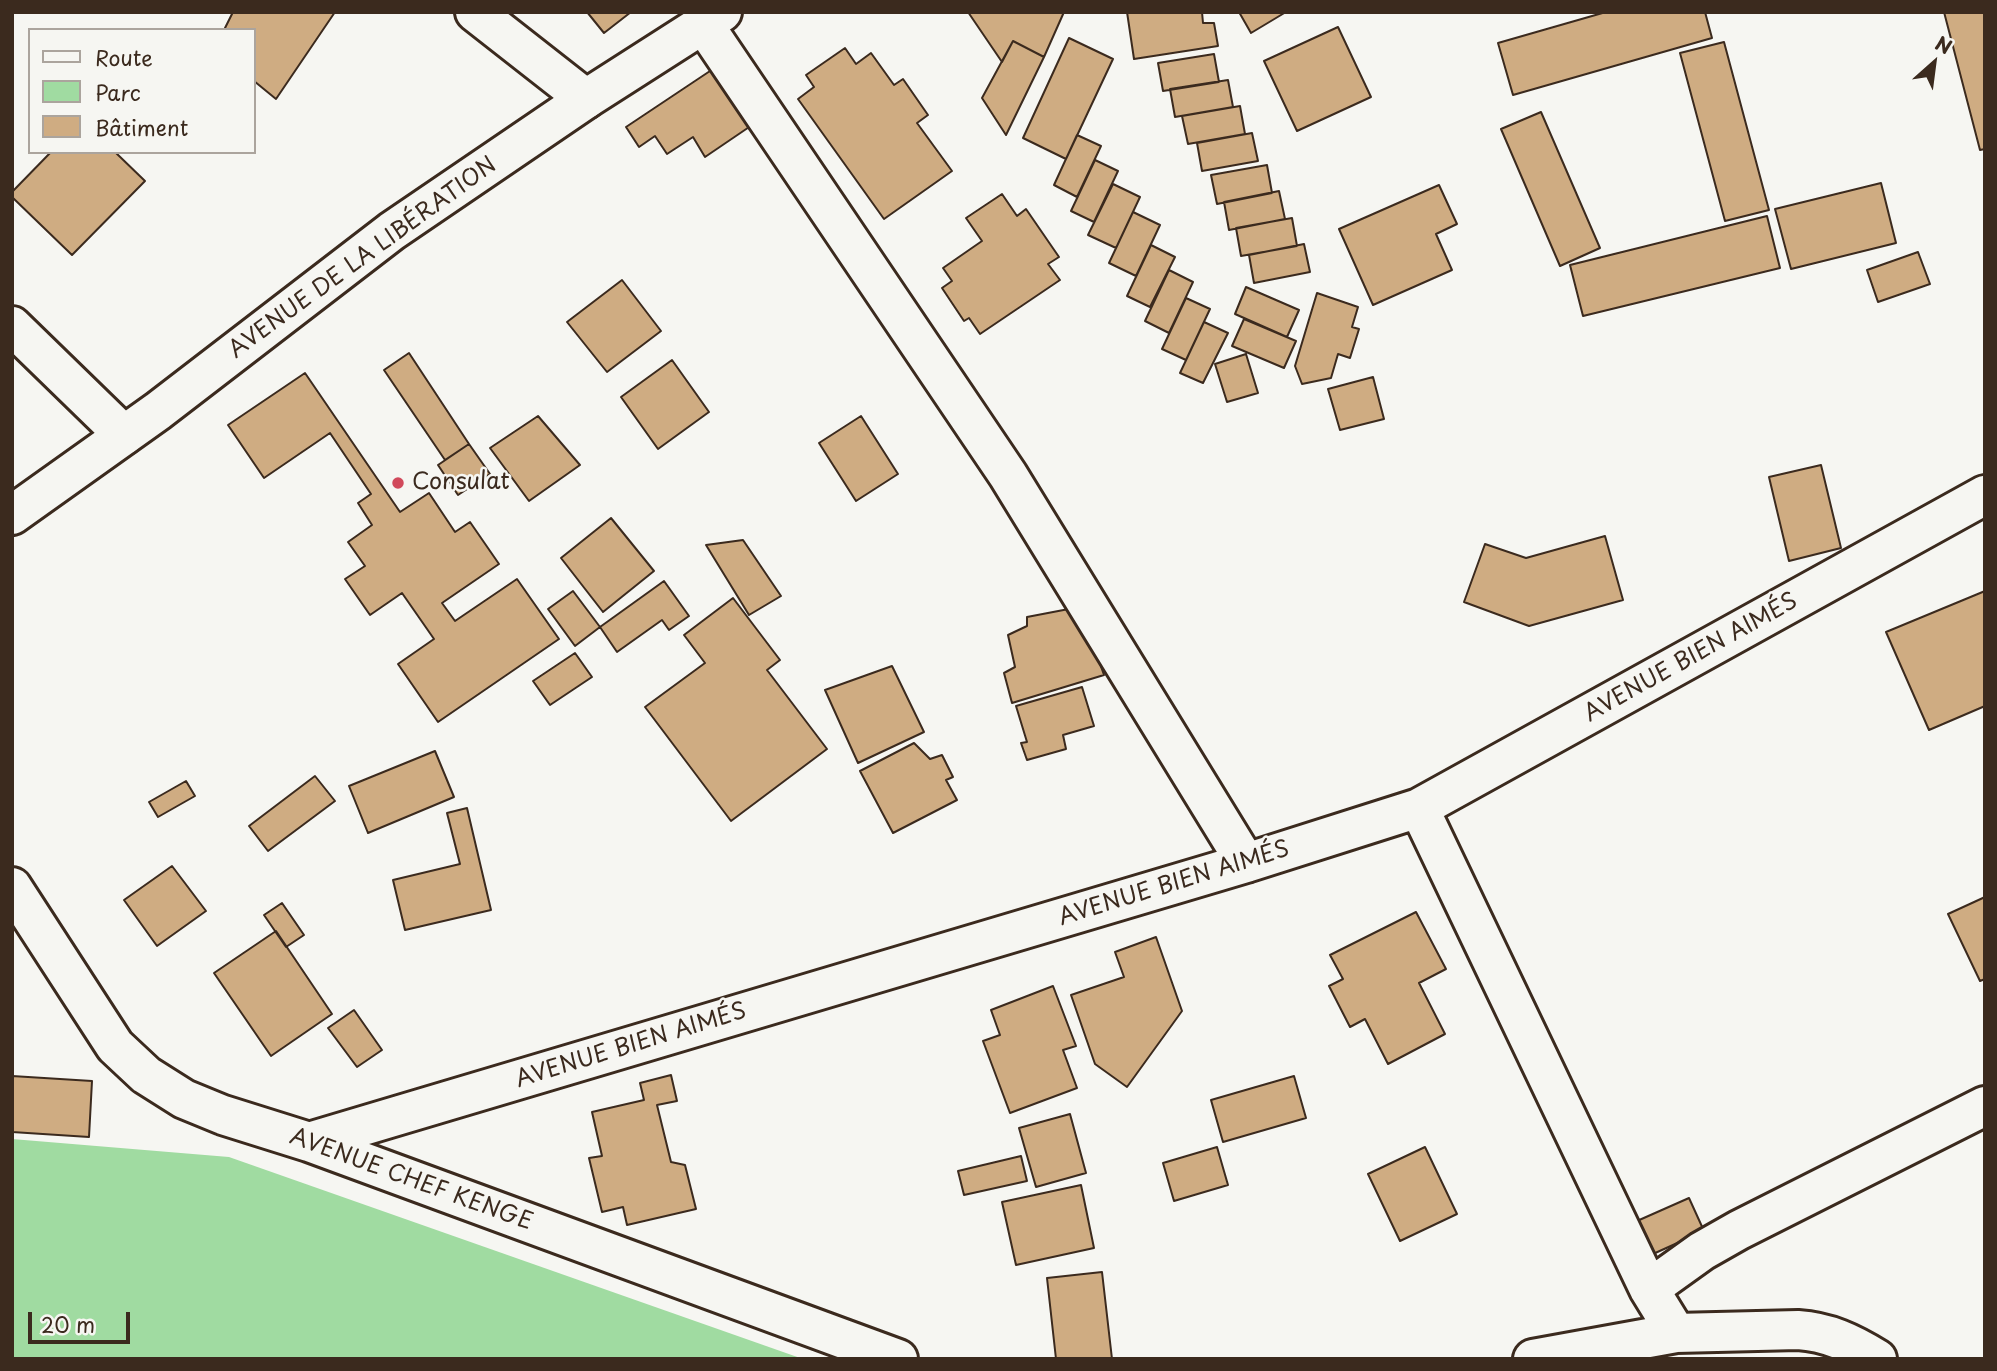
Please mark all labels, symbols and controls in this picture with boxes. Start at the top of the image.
legend [28,28,256,154]
north arrow [1899,28,1969,98]
text: N [1931,29,1957,60]
text: Route [95,41,153,73]
text: Parc [95,76,141,108]
text: Bâtiment [95,111,188,143]
street label: AVENUE DE LA LIBÉRATION [224,152,502,364]
place label: Consulat [412,469,510,497]
marker: Consulat [390,475,406,491]
street label: AVENUE BIEN AIMÉS [1579,588,1803,728]
street label: AVENUE BIEN AIMÉS [1055,836,1293,932]
street label: AVENUE BIEN AIMÉS [512,998,750,1094]
street label: AVENUE CHEF KENGE [286,1123,536,1237]
scale bar [32,1298,133,1342]
text: 20 m [41,1308,95,1340]

